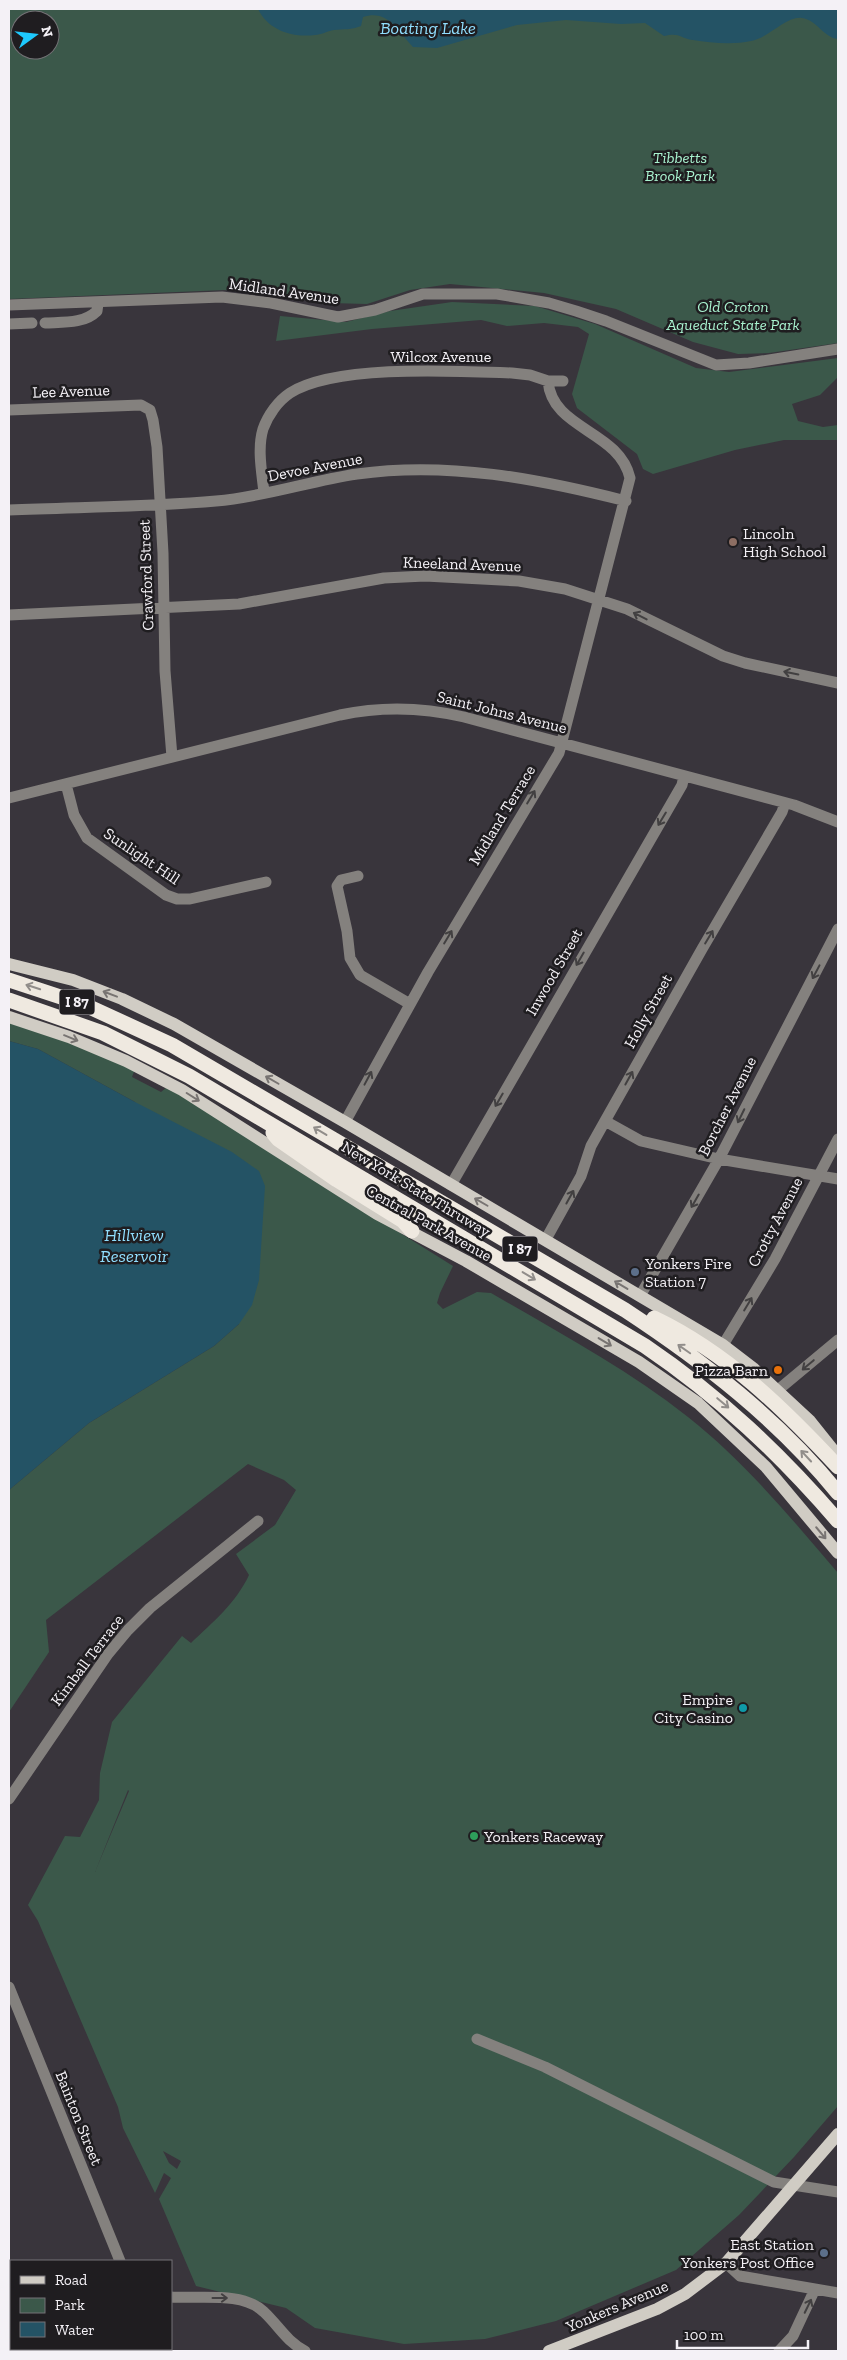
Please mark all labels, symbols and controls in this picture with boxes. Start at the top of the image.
north arrow [10,10,60,60]
water label: Boating Lake [380,17,476,39]
text: N [37,24,57,39]
park label: Tibbetts Brook Park [645,148,715,185]
street label: Midland Avenue [228,274,340,308]
park label: Old Croton Aqueduct State Park [665,297,800,334]
street label: Wilcox Avenue [391,347,491,366]
street label: Lee Avenue [32,380,110,402]
street label: Devoe Avenue [266,449,364,485]
street label: Crawford Street [135,519,157,631]
place label: Lincoln High School [743,524,826,561]
marker: Lincoln High School [727,536,739,548]
street label: Kneeland Avenue [403,552,521,576]
one-way arrow [632,611,647,621]
one-way arrow [783,667,799,677]
street label: Saint Johns Avenue [435,687,569,737]
street label: Midland Terrace [465,762,539,868]
one-way arrow [526,791,536,805]
one-way arrow [656,811,666,825]
street label: Sunlight Hill [100,824,184,888]
street label: Inwood Street [521,925,587,1019]
one-way arrow [704,930,714,944]
one-way arrow [444,931,454,945]
one-way arrow [575,952,585,966]
one-way arrow [811,964,820,979]
street label: Holly Street [620,971,676,1051]
one-way arrow [26,982,42,991]
one-way arrow [103,989,118,999]
road number: I 87 [60,990,94,1014]
one-way arrow [63,1034,79,1043]
street label: Borcher Avenue [694,1053,760,1159]
one-way arrow [363,1071,373,1086]
one-way arrow [624,1072,634,1086]
one-way arrow [265,1075,280,1085]
one-way arrow [186,1093,200,1103]
one-way arrow [494,1093,504,1107]
one-way arrow [736,1108,745,1123]
one-way arrow [313,1125,327,1135]
street label: New York State Thruway [338,1137,495,1241]
street label: Crotty Avenue [743,1174,807,1270]
street label: Central Park Avenue [363,1181,495,1265]
one-way arrow [566,1190,575,1205]
one-way arrow [690,1193,699,1208]
one-way arrow [474,1197,489,1207]
water label: Hillview Reservoir [100,1224,169,1267]
road number: I 87 [502,1236,538,1262]
place label: Yonkers Fire Station 7 [644,1254,732,1291]
marker: Yonkers Fire Station 7 [629,1266,641,1278]
one-way arrow [521,1272,535,1282]
one-way arrow [615,1279,629,1289]
one-way arrow [744,1297,754,1311]
one-way arrow [598,1337,612,1347]
one-way arrow [677,1344,691,1354]
one-way arrow [802,1360,815,1371]
place label: Pizza Barn [695,1361,769,1380]
marker: Pizza Barn [772,1364,784,1376]
one-way arrow [716,1398,729,1409]
one-way arrow [800,1450,812,1463]
one-way arrow [816,1526,827,1539]
street label: Kimball Terrace [47,1611,127,1709]
place label: Empire City Casino [654,1690,733,1727]
marker: Empire City Casino [737,1702,749,1714]
place label: Yonkers Raceway [483,1827,604,1846]
marker: Yonkers Raceway [468,1830,480,1842]
street label: Bainton Street [51,2068,107,2168]
place label: East Station Yonkers Post Office [680,2235,815,2272]
marker: East Station Yonkers Post Office [818,2247,830,2259]
legend [10,2260,172,2350]
text: Road [55,2271,88,2289]
street label: Yonkers Avenue [562,2276,671,2336]
one-way arrow [212,2293,228,2303]
text: Park [55,2296,85,2314]
one-way arrow [804,2299,813,2314]
scale bar [677,2318,808,2350]
text: Water [55,2321,95,2339]
text: 100 m [684,2326,723,2344]

